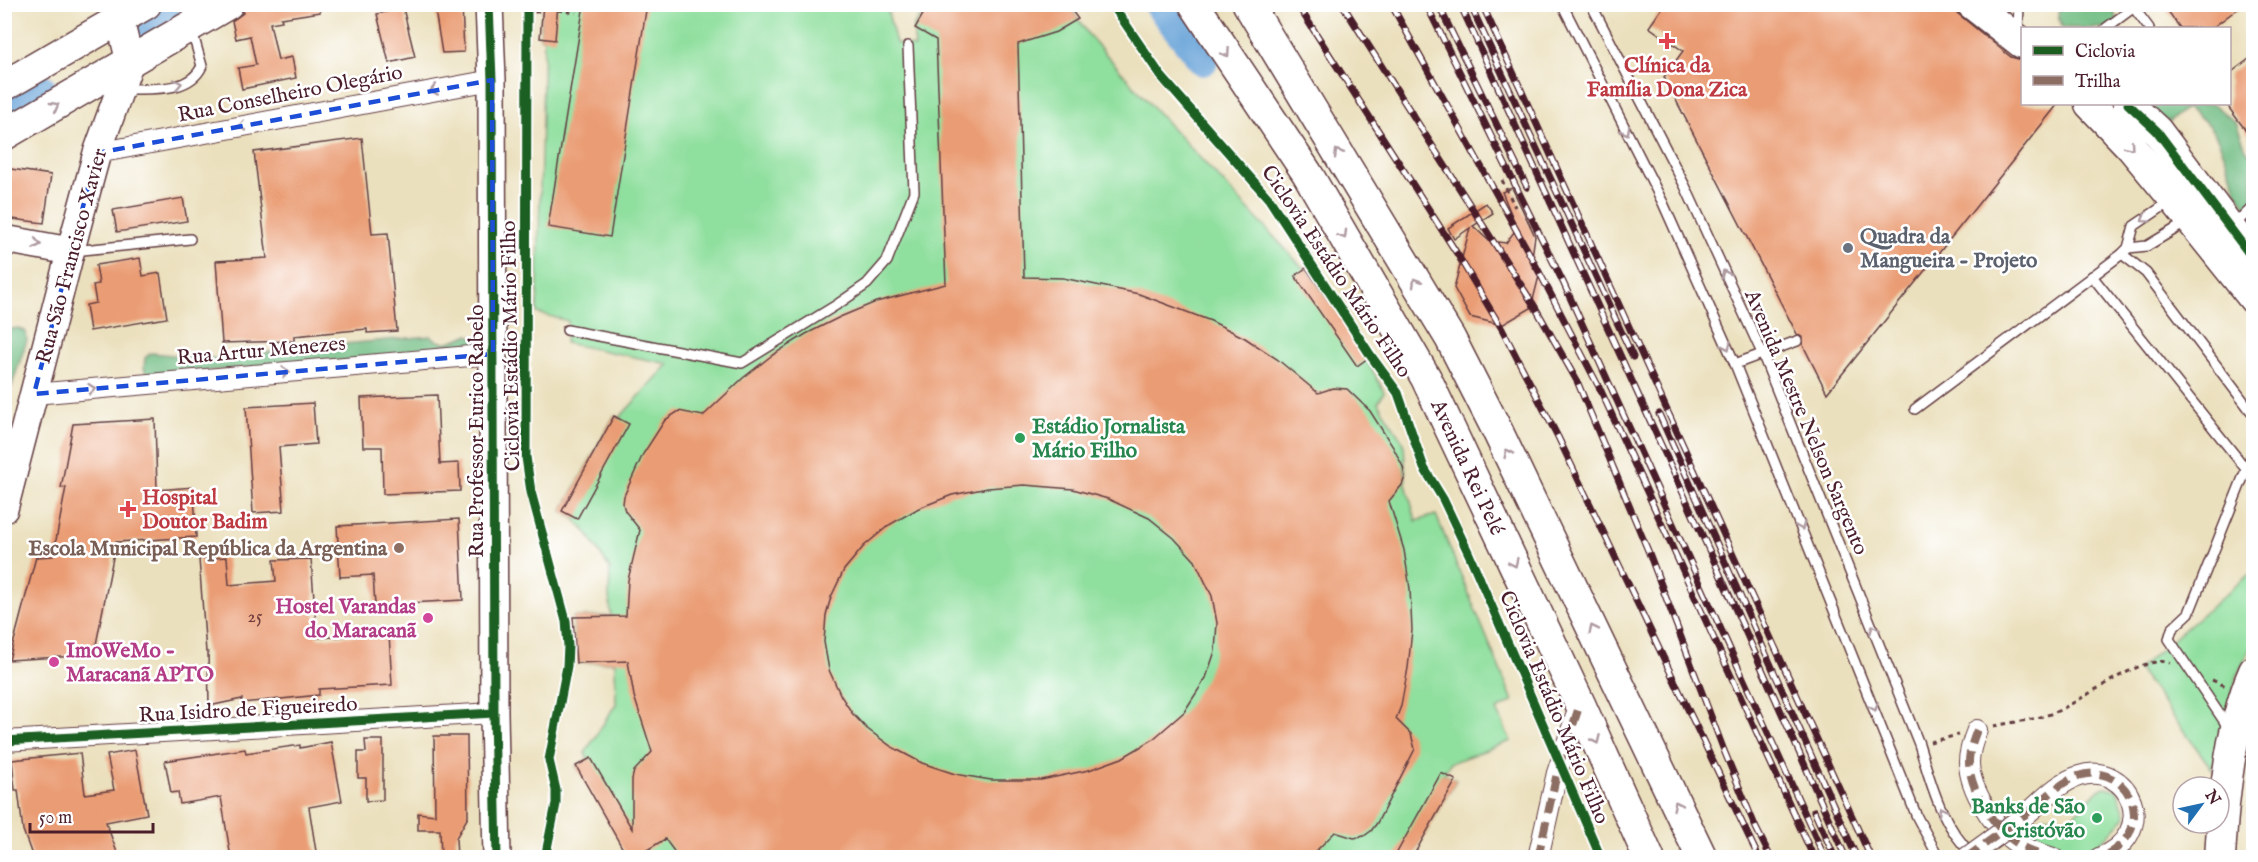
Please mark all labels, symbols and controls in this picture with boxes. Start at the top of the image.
legend [2021,27,2231,105]
marker: Clínica da Família Dona Zica [1658,32,1676,50]
text: Ciclovia [2075,41,2135,64]
one-way arrow [1219,46,1230,57]
place label: Clínica da Família Dona Zica [1587,53,1748,104]
street label: Rua Conselheiro Olegário [176,59,405,130]
text: Trilha [2075,71,2121,94]
one-way arrow [173,79,183,92]
one-way arrow [430,84,439,96]
one-way arrow [49,101,59,113]
one-way arrow [238,119,248,132]
one-way arrow [1619,125,1630,136]
one-way arrow [2123,139,2134,150]
street label: Rua São Francisco Xavier [31,145,114,367]
one-way arrow [1333,149,1345,159]
street label: Ciclovia Estádio Mário Filho [1254,160,1417,383]
one-way arrow [2140,212,2151,223]
street label: Ciclovia Estádio Mário Filho [496,220,527,472]
place label: Quadra da Mangueira - Projeto [1860,224,2038,275]
one-way arrow [1336,229,1347,239]
one-way arrow [33,238,42,250]
marker: Quadra da Mangueira - Projeto [1841,241,1855,255]
one-way arrow [1721,270,1733,281]
one-way arrow [1411,278,1423,288]
street label: Avenida Mestre Nelson Sargento [1737,285,1874,559]
street label: Rua Professor Eurico Rabelo [464,304,491,558]
street label: Rua Artur Menezes [176,331,347,372]
one-way arrow [1720,339,1732,350]
one-way arrow [282,366,291,379]
one-way arrow [87,383,96,396]
street label: Avenida Rei Pelé [1423,395,1510,540]
place label: Estádio Jornalista Mário Filho [1032,414,1186,465]
marker: Estádio Jornalista Mário Filho [1013,431,1027,445]
one-way arrow [1504,449,1516,460]
place label: Hospital Doutor Badim [142,485,268,536]
marker: Hospital Doutor Badim [119,500,137,518]
one-way arrow [1794,520,1806,531]
place label: Escola Municipal República da Argentina [28,536,388,563]
marker: Escola Municipal República da Argentina [392,541,406,555]
one-way arrow [1506,557,1518,568]
street label: Ciclovia Estádio Mário Filho [1492,587,1615,828]
place label: Hostel Varandas do Maracanã [275,594,417,645]
house number: 25 [248,606,263,629]
marker: Hostel Varandas do Maracanã [421,611,435,625]
one-way arrow [1588,624,1600,635]
one-way arrow [1869,624,1881,635]
place label: ImoWeMo - Maracanã APTO [66,638,214,689]
marker: ImoWeMo - Maracanã APTO [47,655,61,669]
street label: Rua Isidro de Figueiredo [138,691,358,730]
one-way arrow [1867,701,1879,712]
one-way arrow [1589,734,1601,745]
north arrow [2171,775,2231,835]
text: N [2199,786,2224,809]
place label: Banks de São Cristóvão [1971,794,2086,845]
scale bar [30,796,153,834]
one-way arrow [1673,800,1685,811]
text: 50 m [39,807,72,830]
one-way arrow [1938,807,1949,817]
marker: Banks de São Cristóvão [2090,811,2104,825]

